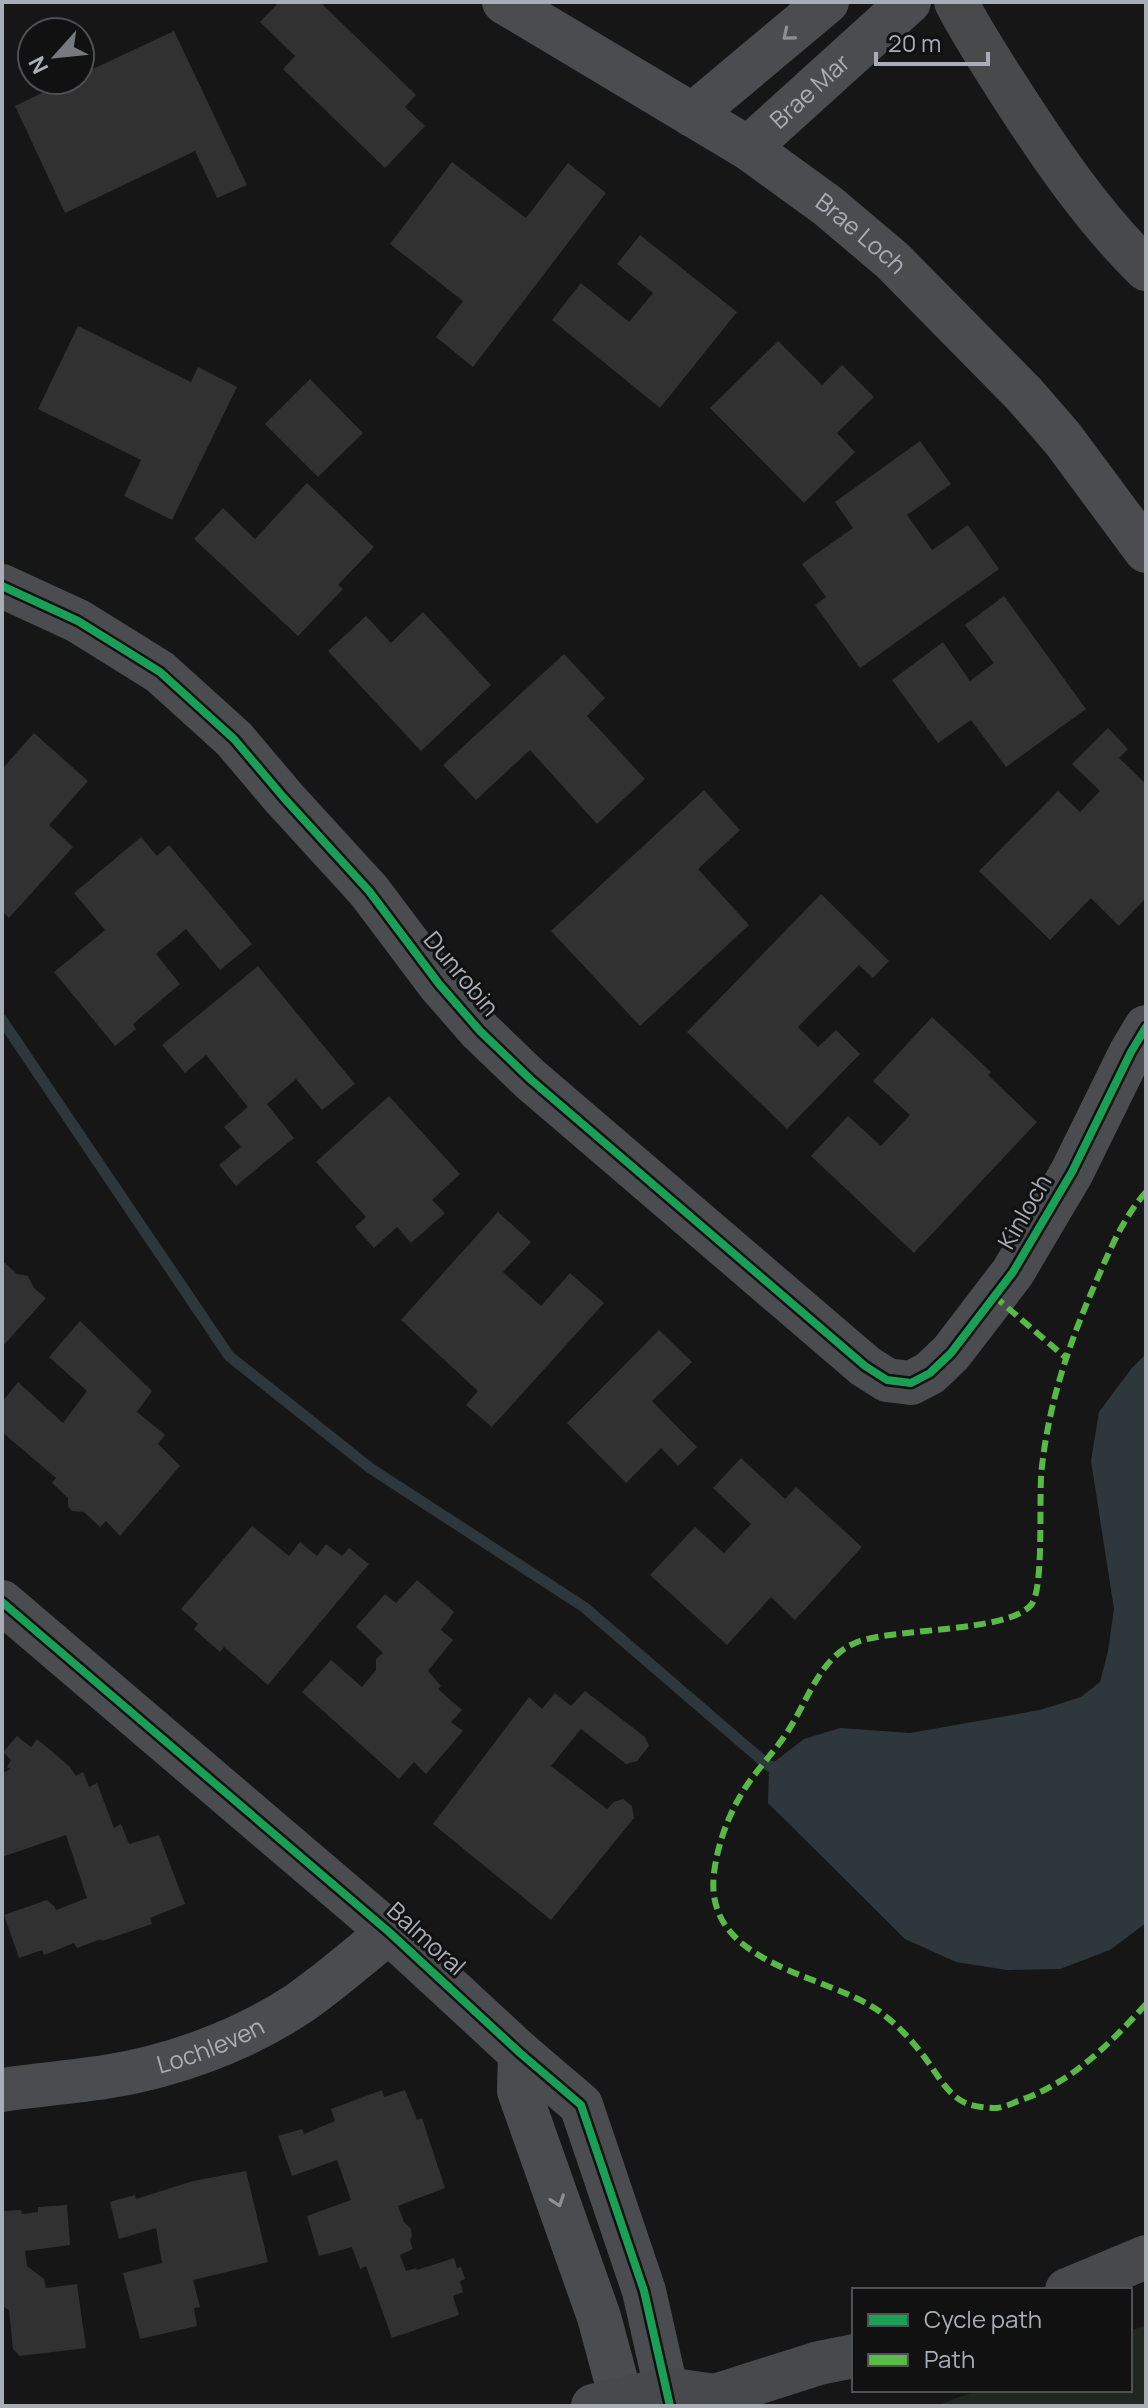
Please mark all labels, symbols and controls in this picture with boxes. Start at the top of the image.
north arrow [16,16,96,96]
scale bar [876,16,988,66]
one-way arrow [782,25,797,40]
text: 20 m [888,26,941,59]
street label: Brae Mar [762,45,857,135]
text: N [21,51,55,79]
street label: Brae Loch [810,185,914,280]
street label: Dunrobin [417,924,507,1022]
street label: Kinloch [989,1168,1058,1255]
street label: Balmoral [381,1894,473,1982]
street label: Lochleven [153,2009,269,2080]
one-way arrow [548,2193,564,2207]
legend [852,2288,1132,2392]
text: Cycle path [924,2302,1042,2335]
text: Path [924,2342,975,2375]

